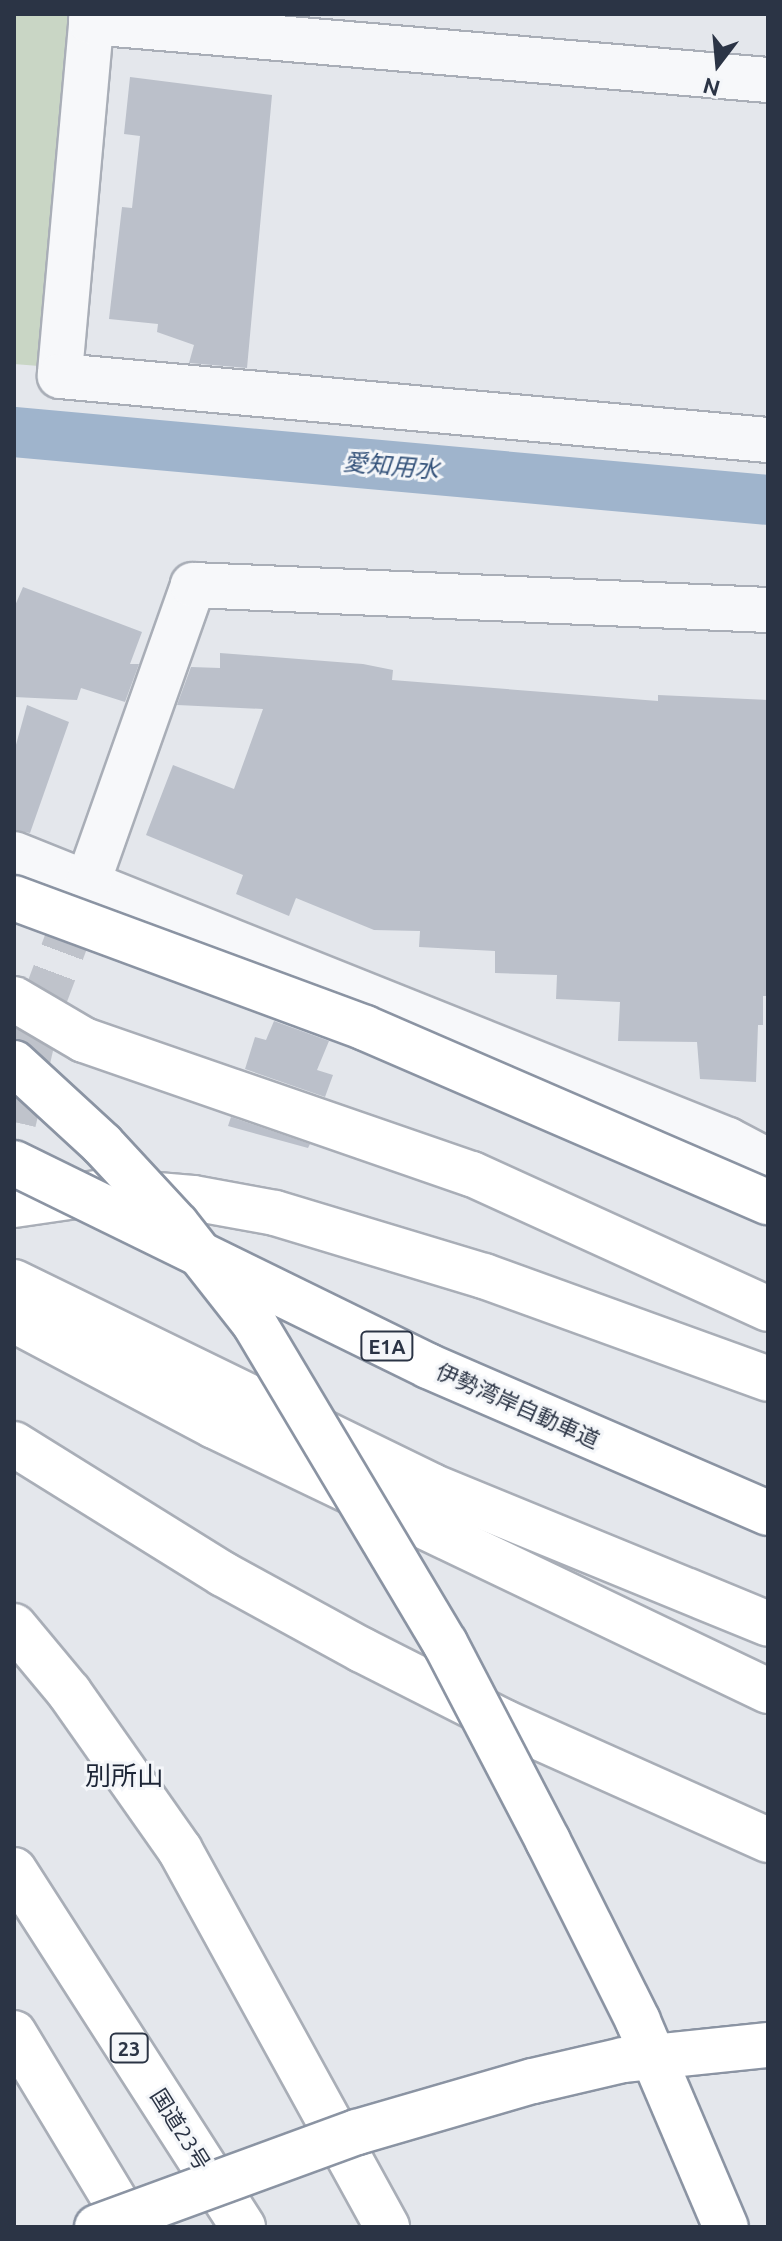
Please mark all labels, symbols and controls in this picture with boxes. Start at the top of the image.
north arrow [678,24,758,104]
text: N [700,73,723,102]
water label: 愛知用水 [342,447,440,485]
road number: E1A [359,1330,415,1362]
street label: 伊勢湾岸自動車道 [432,1357,604,1453]
district label: 別所山 [85,1760,163,1792]
road number: 23 [109,2032,149,2064]
street label: 国道23号 [146,2083,216,2175]

